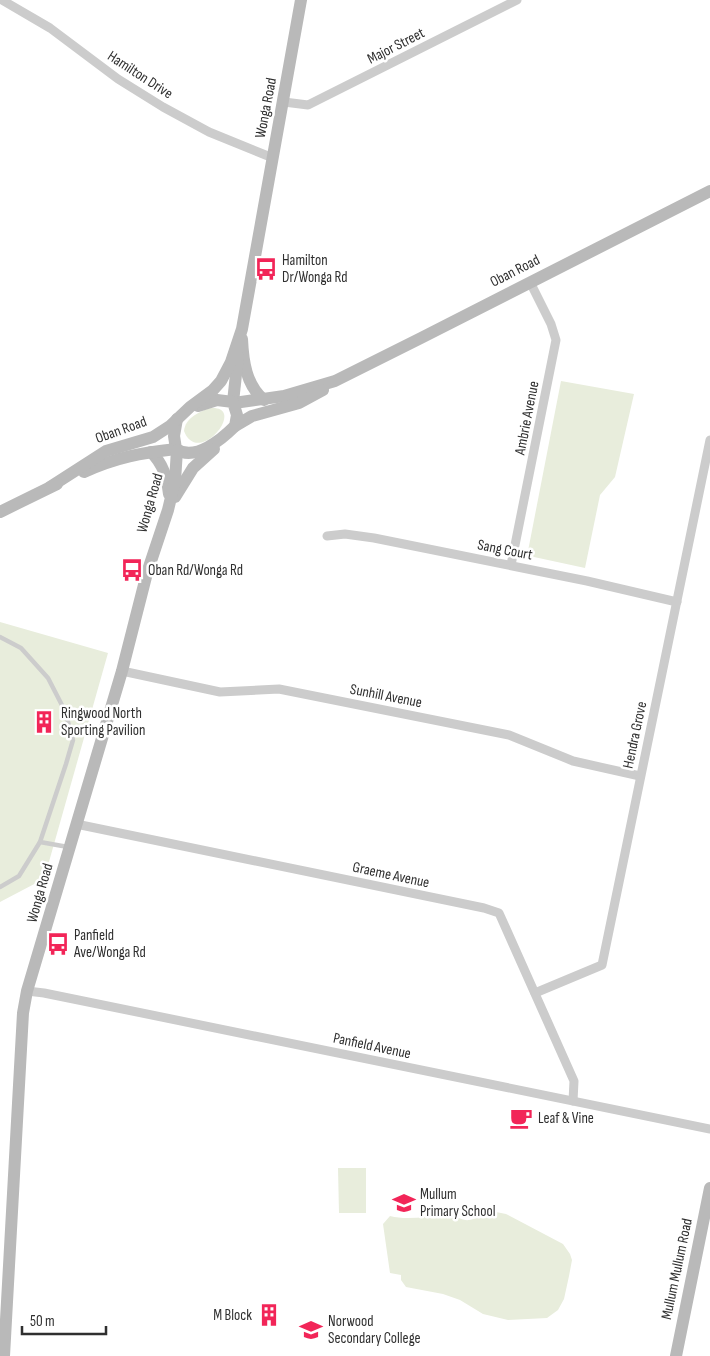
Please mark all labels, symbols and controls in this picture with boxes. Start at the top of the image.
street label: Major Street [364,23,428,69]
street label: Hamilton Drive [104,47,176,103]
street label: Wonga Road [251,76,281,140]
street label: Oban Road [487,250,543,292]
place label: Hamilton Dr/Wonga Rd [282,251,348,287]
bus stop icon: Hamilton Dr/Wonga Rd [253,256,279,282]
street label: Ambrie Avenue [510,379,543,457]
street label: Oban Road [93,412,149,448]
street label: Wonga Road [132,471,168,535]
street label: Sang Court [476,535,535,565]
bus stop icon: Oban Rd/Wonga Rd [119,557,145,583]
place label: Oban Rd/Wonga Rd [148,561,243,580]
street label: Sunhill Avenue [348,680,424,712]
street label: Hendra Grove [619,700,651,770]
place label: Ringwood North Sporting Pavilion [61,704,145,740]
building icon: Ringwood North Sporting Pavilion [31,709,57,735]
street label: Graeme Avenue [351,858,431,892]
street label: Wonga Road [22,861,58,925]
place label: Panfield Ave/Wonga Rd [73,926,146,962]
bus stop icon: Panfield Ave/Wonga Rd [45,931,71,957]
street label: Panfield Avenue [331,1028,413,1064]
cafe icon: Leaf & Vine [508,1105,534,1131]
place label: Leaf & Vine [538,1109,594,1128]
place label: Mullum Primary School [420,1185,496,1221]
school or university icon: Mullum Primary School [391,1190,417,1216]
street label: Mullum Mullum Road [657,1217,697,1321]
building icon: M Block [256,1302,282,1328]
scale bar [22,1304,106,1336]
place label: M Block [213,1306,252,1325]
text: 50 m [30,1312,55,1331]
place label: Norwood Secondary College [328,1312,421,1348]
school or university icon: Norwood Secondary College [298,1317,324,1343]

